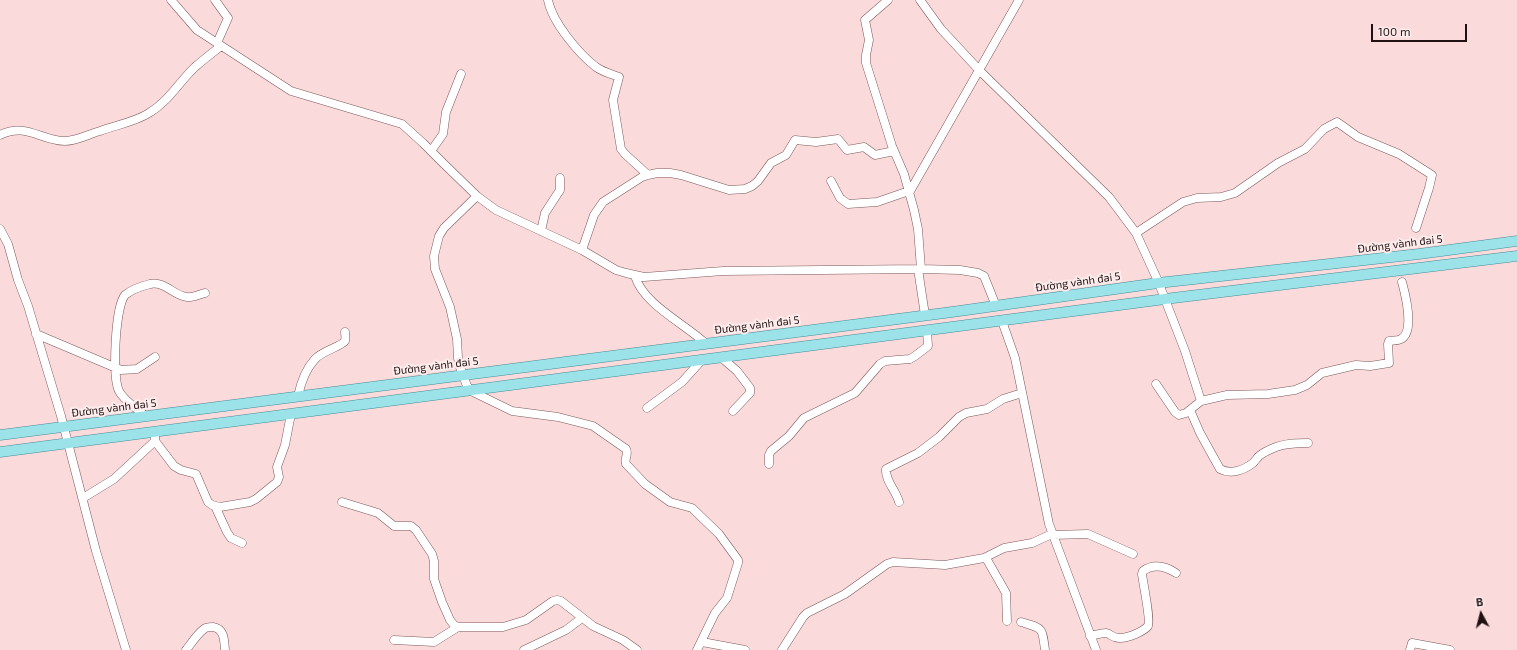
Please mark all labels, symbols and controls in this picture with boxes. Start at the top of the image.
scale bar [1373,16,1469,42]
text: 100 m [1378,24,1410,38]
street label: Đường vành đai 5 [1357,232,1443,256]
street label: Đường vành đai 5 [1035,270,1121,294]
street label: Đường vành đai 5 [714,313,800,337]
street label: Đường vành đai 5 [393,354,479,378]
street label: Đường vành đai 5 [71,396,157,420]
north arrow [1461,594,1501,634]
text: B [1475,595,1484,608]

